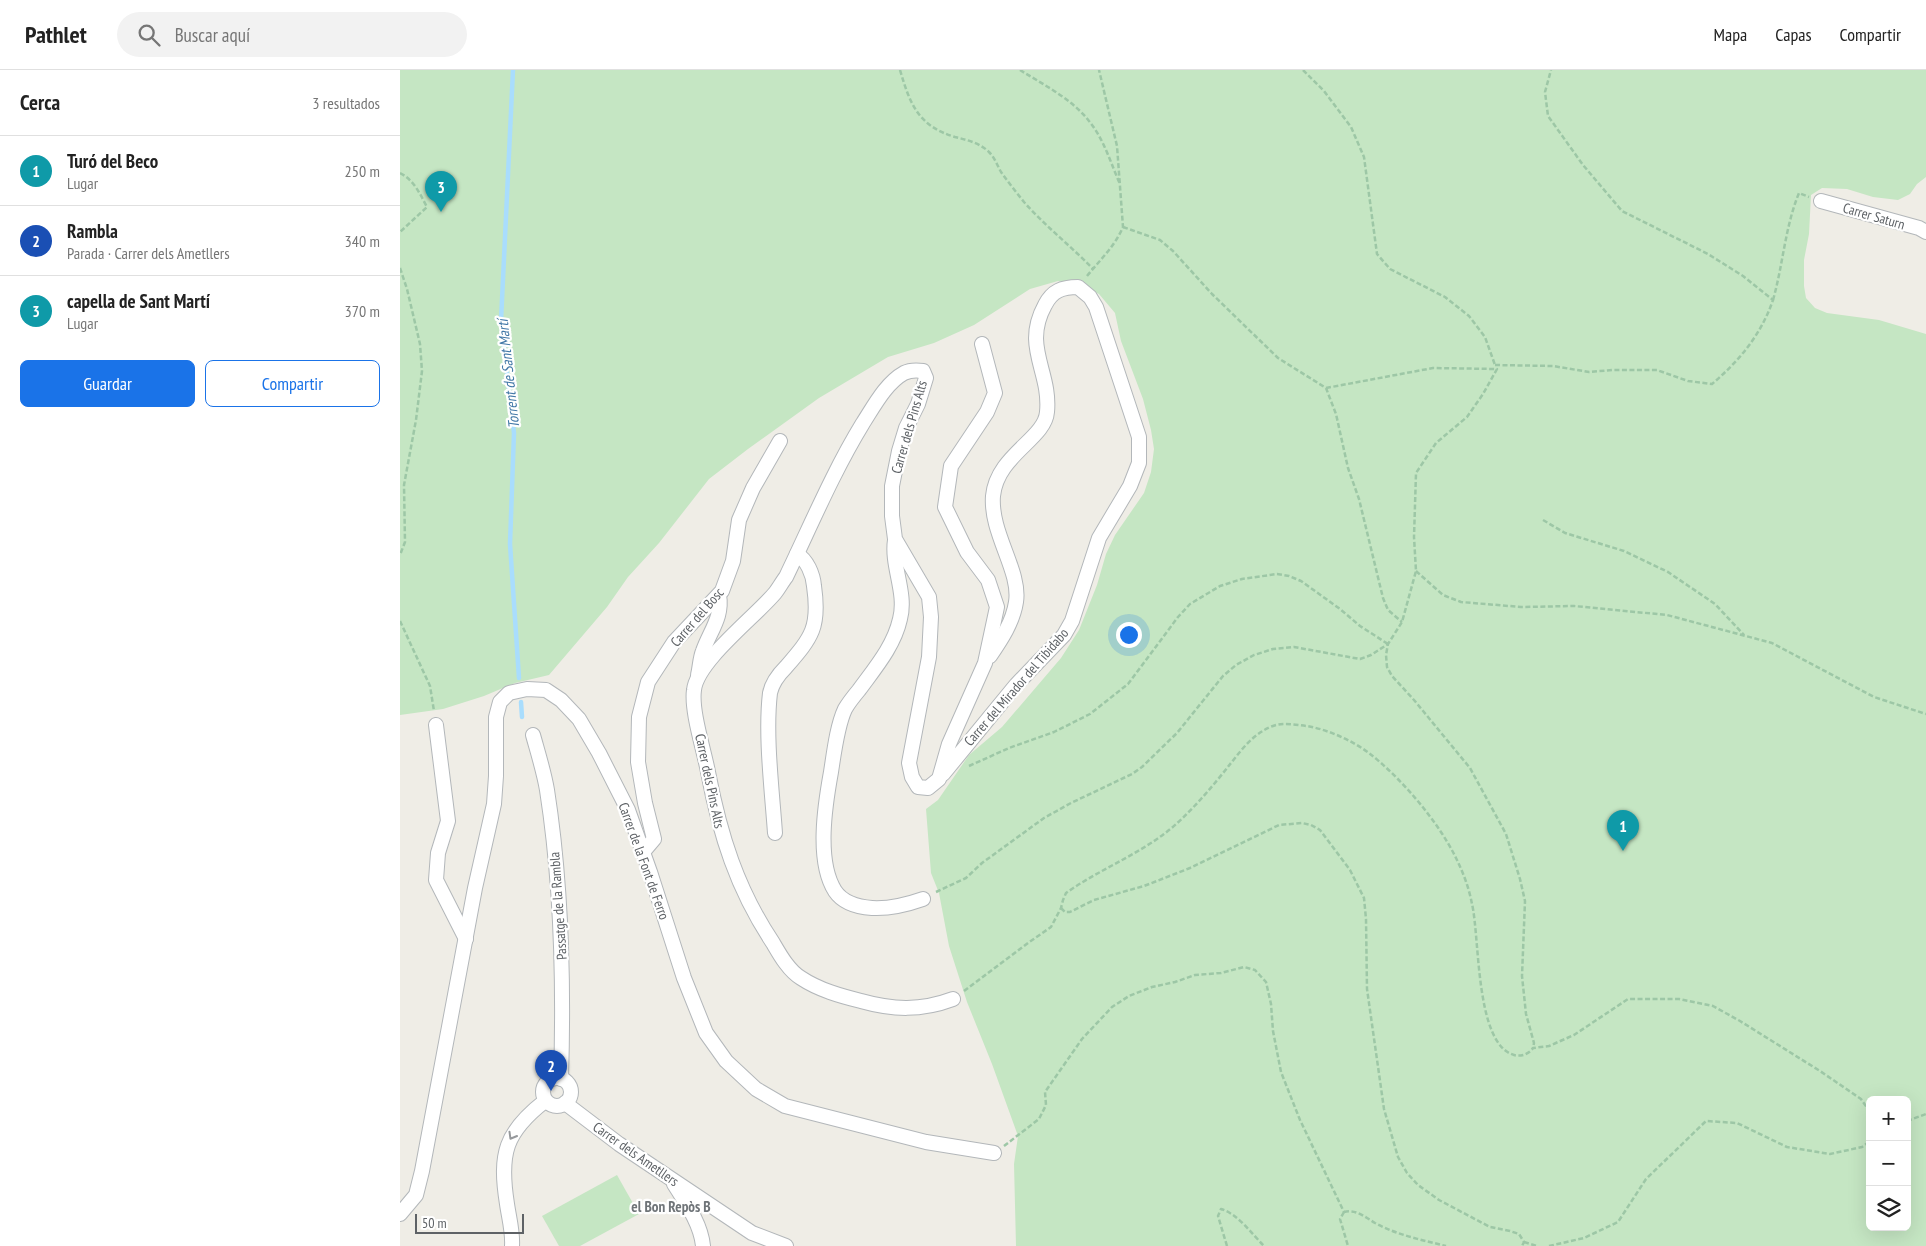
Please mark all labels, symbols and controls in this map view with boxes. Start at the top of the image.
search box [117,12,467,57]
text: Pathlet [25,19,87,50]
icon: search [135,21,163,49]
text: Buscar aquí [175,23,250,47]
text: Mapa [1714,23,1747,46]
text: Capas [1775,23,1812,46]
text: Compartir [1840,23,1901,46]
text: Cerca [20,89,60,116]
text: 3 resultados [312,93,380,113]
text: Turó del Beco [67,149,158,173]
text: 1 [32,161,40,181]
text: 250 m [345,161,380,181]
pin: 3 [425,171,457,212]
text: Lugar [67,173,98,193]
street label: Carrer Saturn [1841,199,1907,233]
text: Rambla [67,219,118,243]
text: 2 [32,231,40,251]
text: 340 m [345,231,380,251]
text: Parada · Carrer dels Ametllers [67,243,230,263]
text: capella de Sant Martí [67,289,210,313]
text: 3 [32,301,40,321]
text: 370 m [345,301,380,321]
text: Lugar [67,313,98,333]
water label: Torrent de Sant Martí [493,316,523,429]
button: Guardar [20,360,195,407]
button: Compartir [205,360,380,407]
street label: Carrer dels Pins Alts [887,378,931,476]
street label: Carrer del Bosc [666,584,728,650]
your location [1116,622,1142,648]
street label: Carrer del Mirador del Tibidabo [960,624,1072,750]
street label: Carrer dels Pins Alts [691,732,729,830]
street label: Carrer de la Font de Ferro [614,800,674,922]
pin: 1 [1607,810,1639,851]
street label: Passatge de la Rambla [545,851,571,961]
pin: 2 [535,1050,567,1091]
map controls [1866,1096,1911,1231]
button: + [1866,1096,1911,1141]
street label: Carrer dels Ametllers [590,1118,683,1190]
one-way arrow [509,1130,519,1139]
button: − [1866,1141,1911,1186]
button: layers [1866,1186,1911,1231]
district label: el Bon Repòs B [631,1197,711,1216]
scale bar [415,1211,524,1234]
text: 50 m [422,1214,447,1232]

